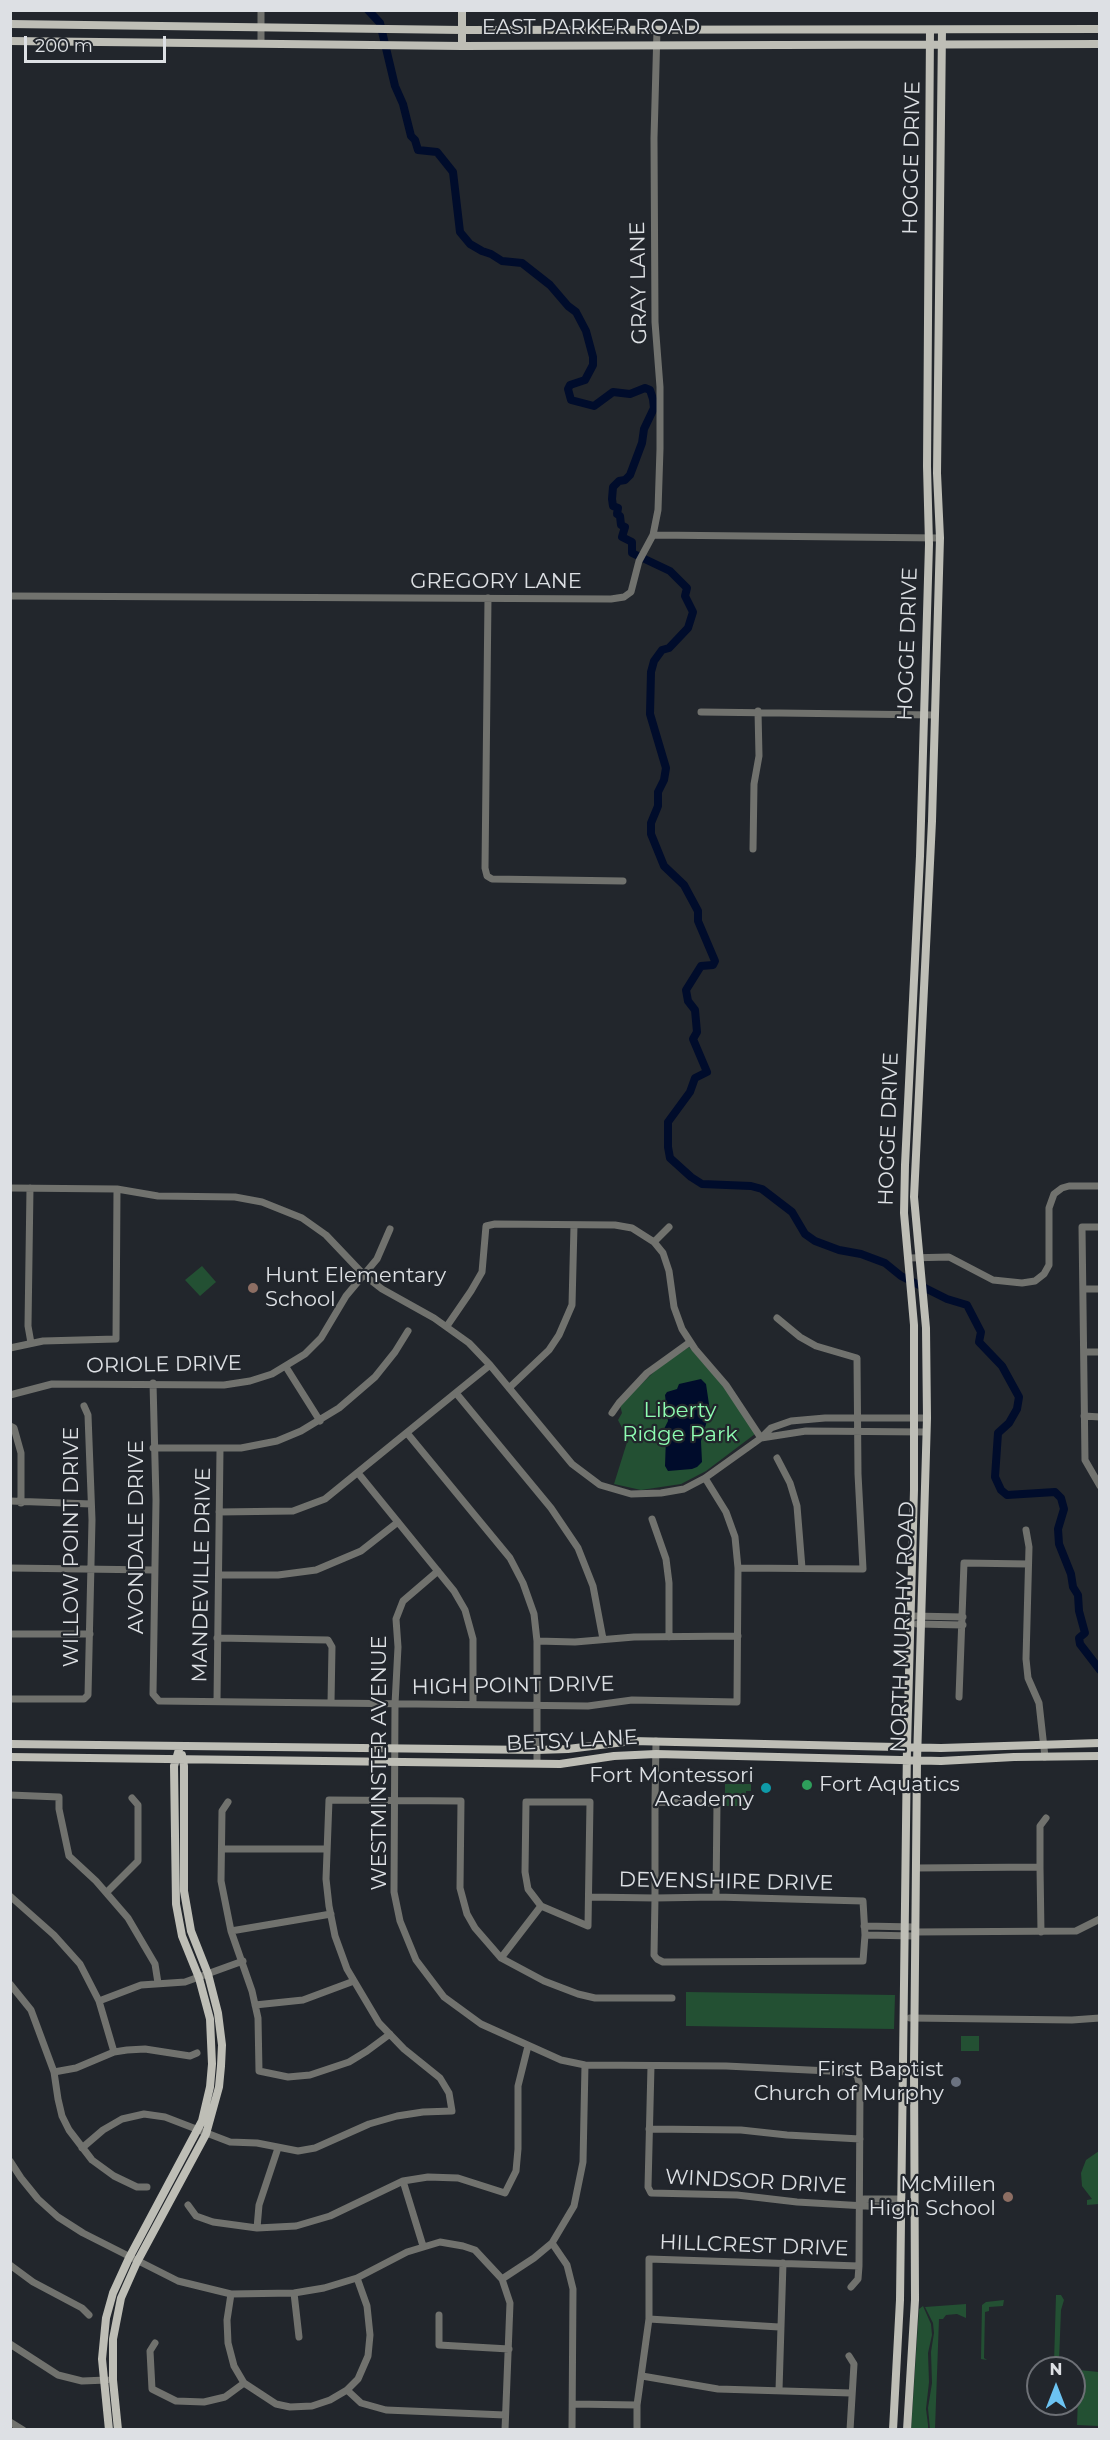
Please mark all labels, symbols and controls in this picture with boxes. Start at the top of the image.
street label: EAST PARKER ROAD [482,15,700,41]
scale bar [27,24,170,62]
text: 200 m [35,35,93,57]
street label: HOGGE DRIVE [898,81,926,235]
street label: GRAY LANE [625,221,653,345]
street label: HOGGE DRIVE [893,567,923,721]
street label: GREGORY LANE [410,569,582,595]
street label: HOGGE DRIVE [874,1052,904,1206]
place label: Hunt Elementary School [265,1263,446,1313]
marker: Hunt Elementary School [246,1281,260,1295]
street label: ORIOLE DRIVE [86,1351,242,1379]
park label: Liberty Ridge Park [622,1398,738,1448]
street label: WILLOW POINT DRIVE [59,1427,85,1667]
street label: AVONDALE DRIVE [124,1440,150,1634]
street label: MANDEVILLE DRIVE [188,1467,216,1683]
street label: NORTH MURPHY ROAD [886,1501,920,1753]
street label: WESTMINSTER AVENUE [367,1635,393,1891]
street label: HIGH POINT DRIVE [411,1672,615,1700]
street label: BETSY LANE [506,1725,638,1757]
place label: Fort Montessori Academy [589,1763,754,1813]
place label: Fort Aquatics [819,1772,960,1798]
marker: Fort Aquatics [800,1778,814,1792]
marker: Fort Montessori Academy [759,1781,773,1795]
street label: DEVENSHIRE DRIVE [618,1868,834,1896]
place label: First Baptist Church of Murphy [754,2057,944,2107]
marker: First Baptist Church of Murphy [949,2075,963,2089]
street label: WINDSOR DRIVE [664,2165,848,2199]
place label: McMillen High School [868,2172,996,2222]
marker: McMillen High School [1001,2190,1015,2204]
street label: HILLCREST DRIVE [659,2230,849,2262]
north arrow [1026,2356,1086,2416]
text: N [1050,2360,1062,2379]

